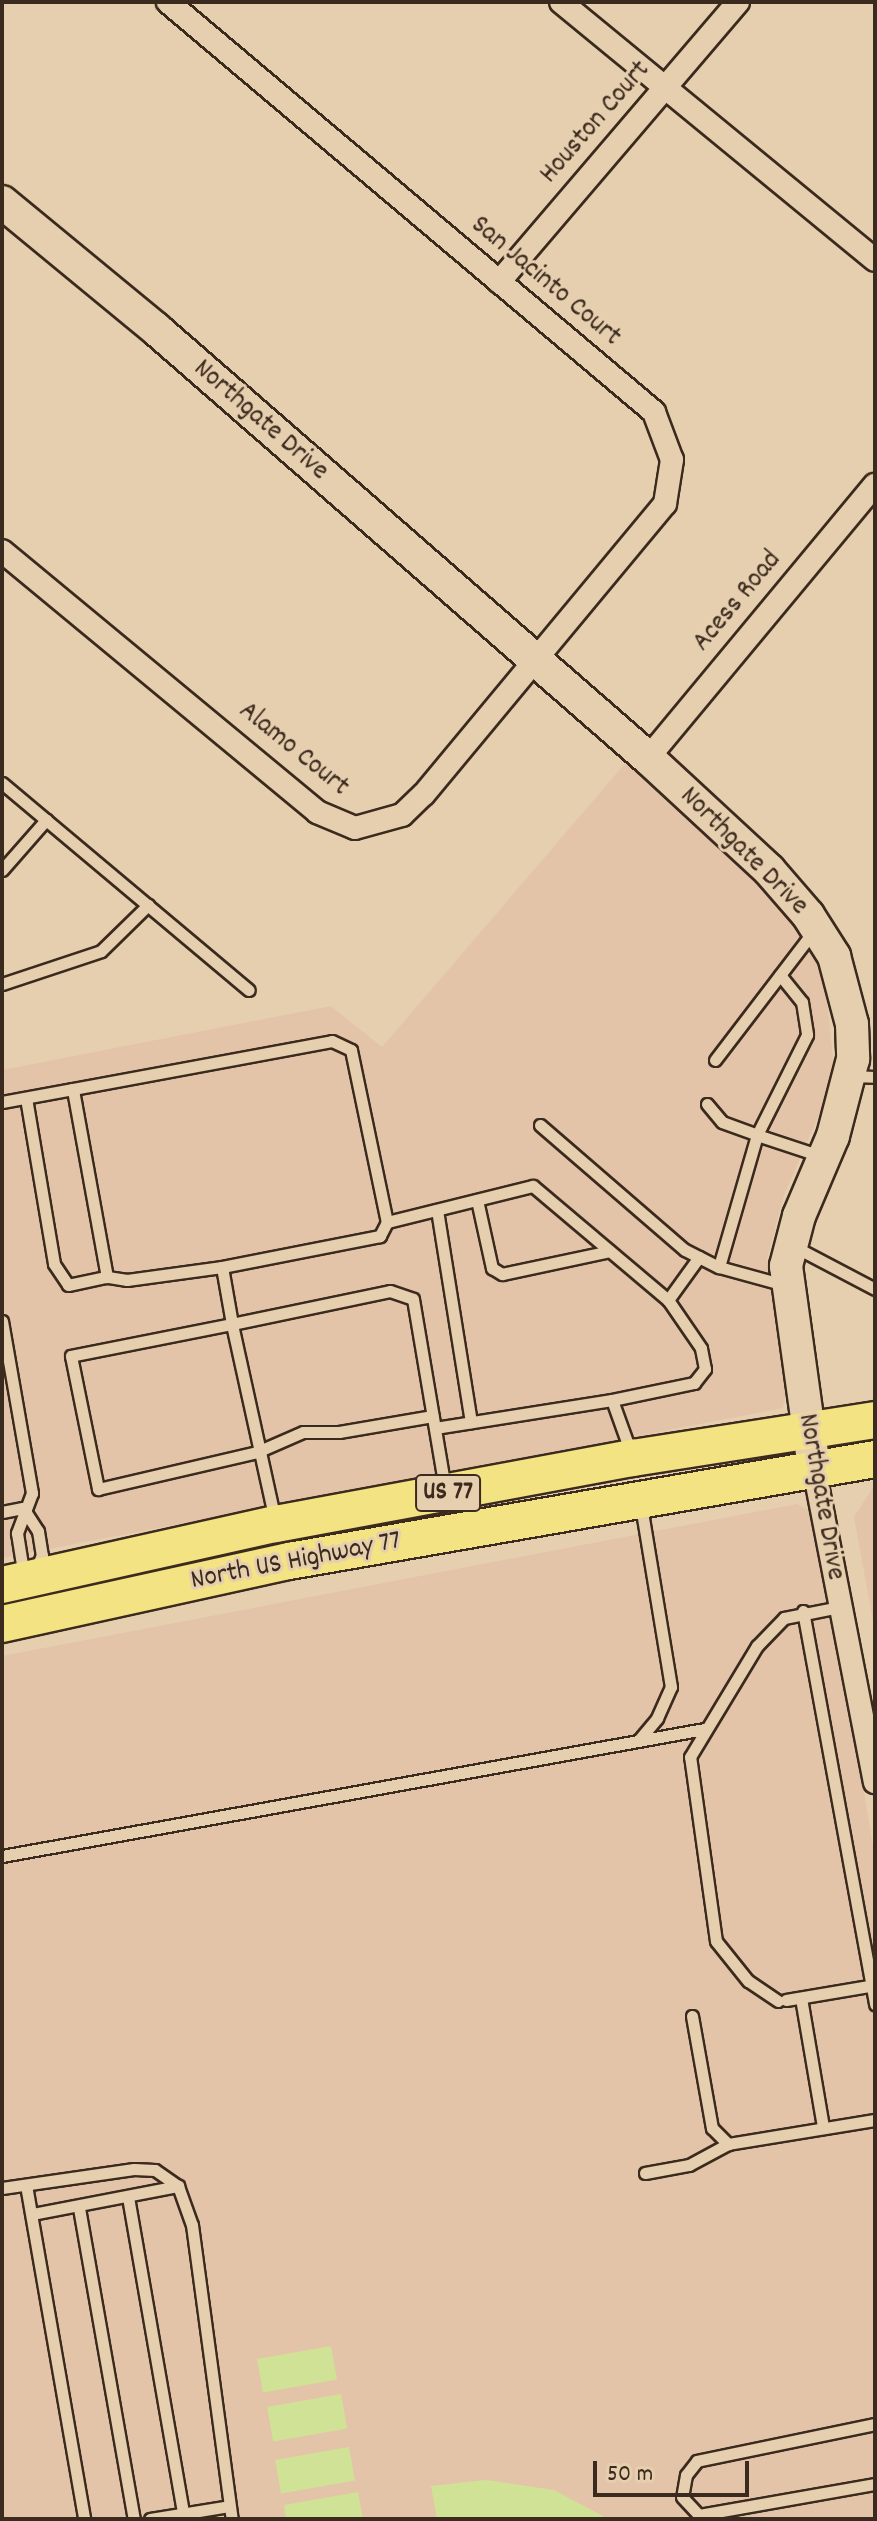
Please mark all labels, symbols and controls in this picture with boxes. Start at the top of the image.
street label: Houston Court [534,55,658,191]
street label: San Jacinto Court [463,209,627,355]
street label: Northgate Drive [185,353,335,489]
street label: Acess Road [686,545,790,659]
street label: Alamo Court [231,695,355,805]
street label: Northgate Drive [672,781,814,923]
street label: Northgate Drive [789,1411,851,1583]
road number: US 77 [414,1471,482,1515]
street label: North US Highway 77 [188,1525,404,1599]
scale bar [597,2445,753,2495]
text: 50 m [607,2458,653,2492]

